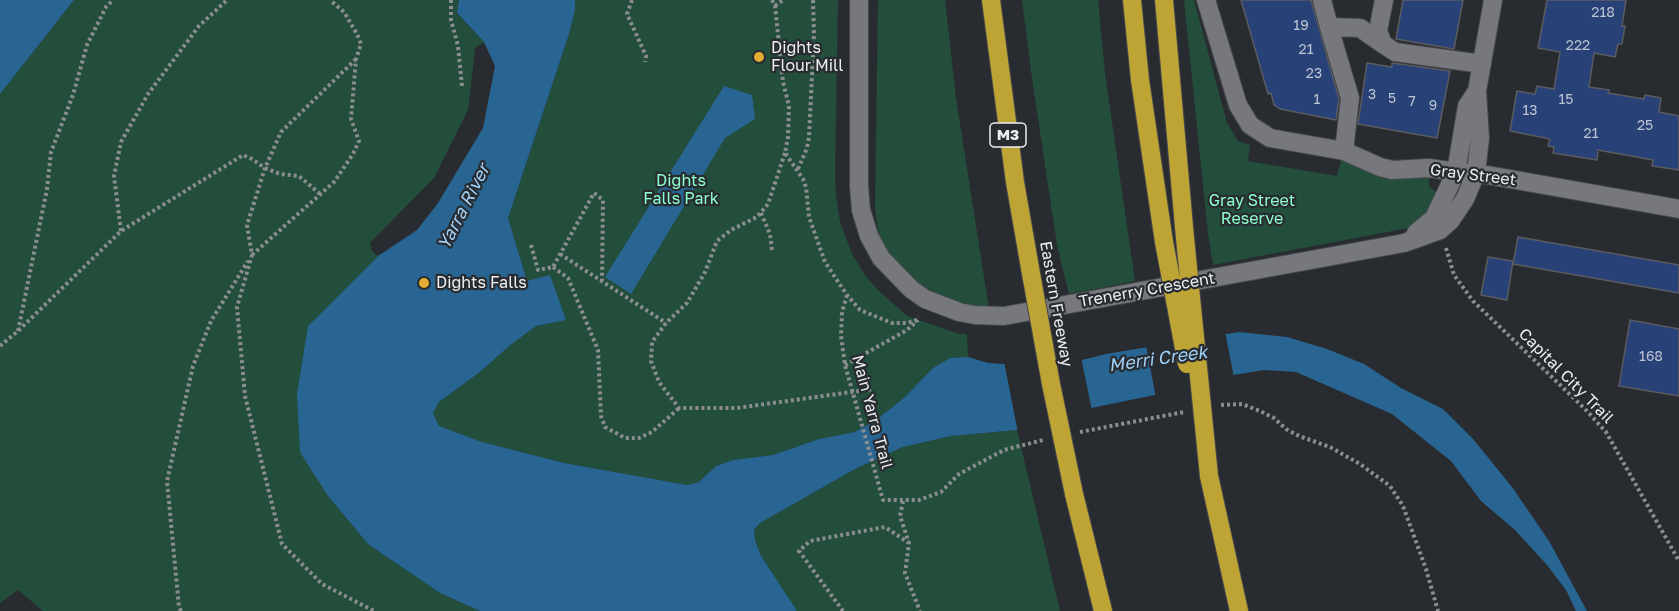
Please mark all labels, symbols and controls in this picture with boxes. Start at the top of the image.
house number: 218 [1591,5,1615,21]
house number: 19 [1293,18,1309,34]
place label: Dights Flour Mill [771,38,843,76]
house number: 222 [1566,38,1590,54]
house number: 21 [1299,42,1313,58]
marker: Dights Flour Mill [752,50,766,64]
house number: 23 [1306,66,1322,82]
house number: 3 [1368,87,1376,103]
house number: 5 [1388,91,1396,107]
house number: 1 [1314,92,1320,108]
house number: 15 [1559,92,1573,108]
house number: 7 [1408,94,1416,110]
house number: 9 [1429,98,1437,114]
house number: 13 [1523,103,1537,119]
house number: 25 [1637,118,1653,134]
road number: M3 [990,123,1026,147]
house number: 21 [1584,126,1598,142]
street label: Gray Street [1429,160,1517,190]
water label: Yarra River [433,161,495,253]
park label: Dights Falls Park [643,171,719,209]
park label: Gray Street Reserve [1209,191,1295,229]
street label: Eastern Freeway [1036,240,1076,368]
street label: Trenerry Crescent [1078,269,1216,311]
place label: Dights Falls [436,273,527,293]
marker: Dights Falls [417,276,431,290]
street label: Capital City Trail [1515,325,1617,427]
water label: Merri Creek [1107,341,1209,377]
house number: 168 [1639,349,1663,365]
street label: Main Yarra Trail [848,353,896,471]

